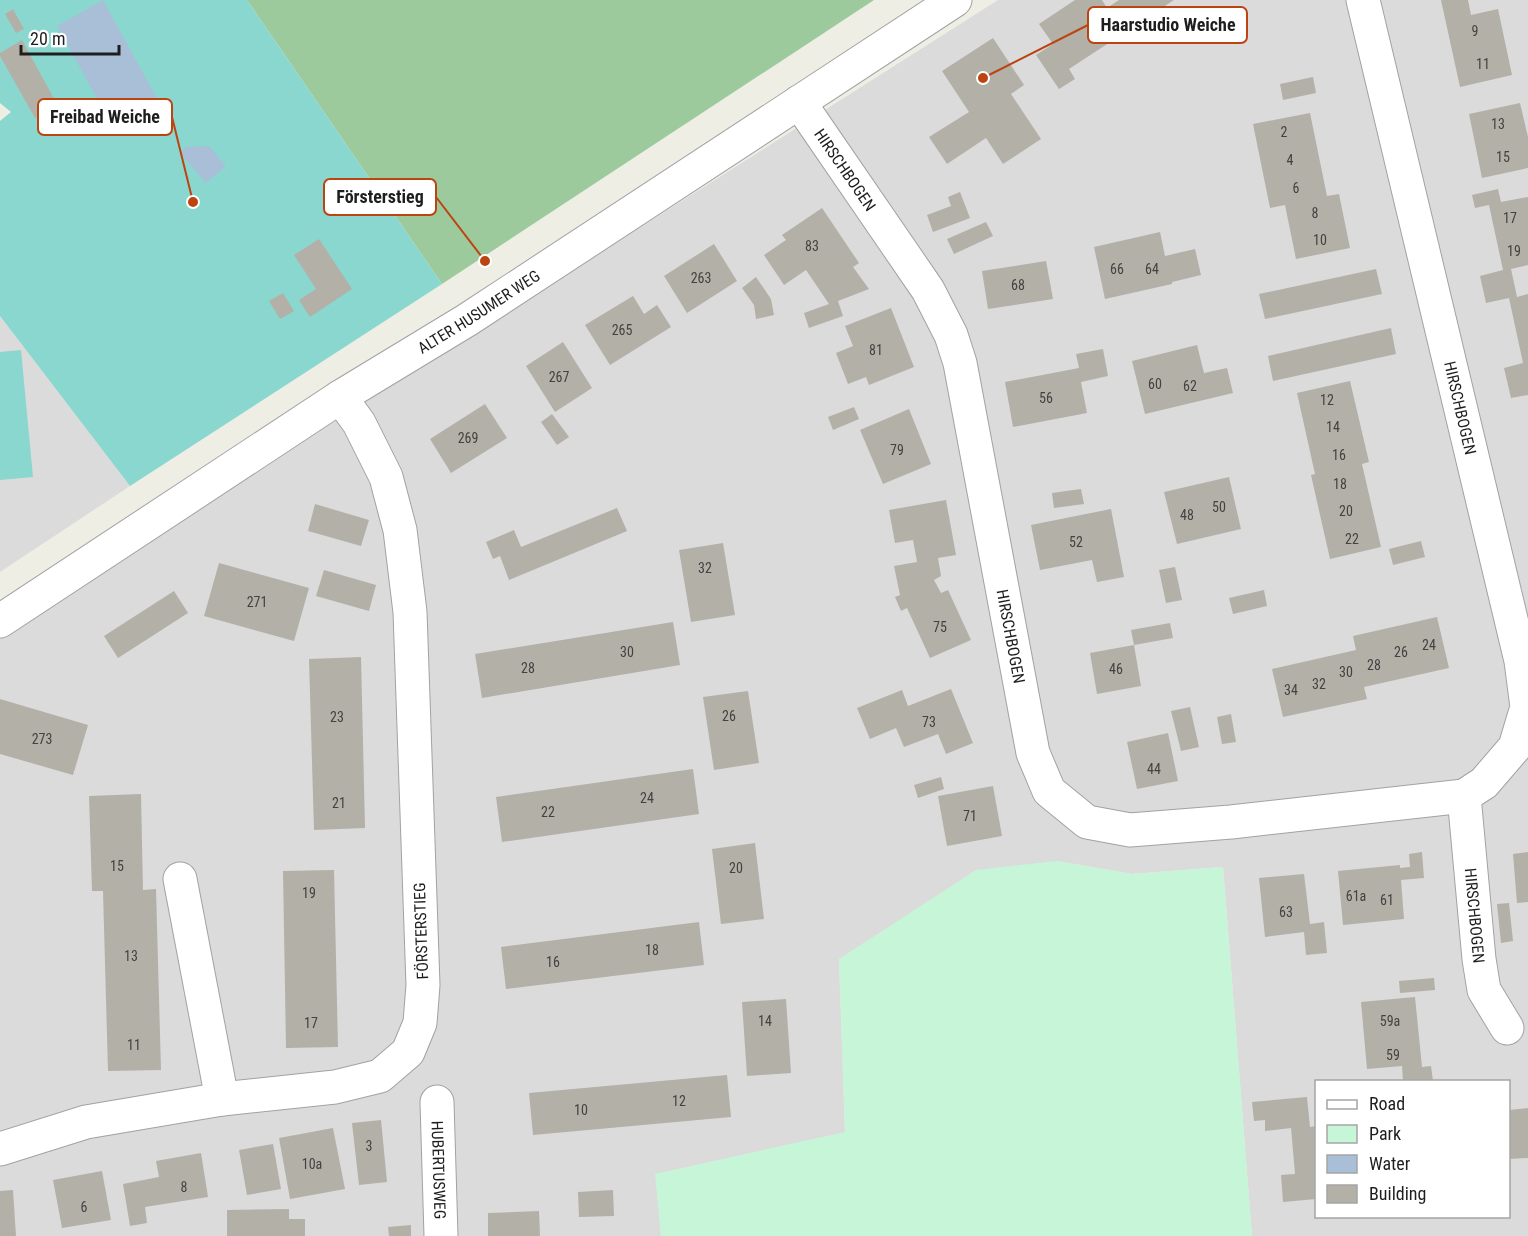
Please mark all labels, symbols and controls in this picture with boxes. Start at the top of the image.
callout: Haarstudio Weiche [1088,7,1247,43]
text: Haarstudio Weiche [1100,14,1236,35]
scale bar [21,18,118,56]
house number: 9 [1472,23,1478,39]
text: 20 m [30,28,65,49]
house number: 11 [1476,56,1490,72]
callout: Freibad Weiche [38,99,172,135]
text: Freibad Weiche [50,106,160,127]
house number: 13 [1491,116,1505,132]
house number: 2 [1281,124,1288,140]
street label: HIRSCHBOGEN [811,125,880,214]
house number: 15 [1496,149,1510,165]
house number: 4 [1287,152,1294,168]
callout: Försterstieg [324,179,436,215]
house number: 6 [1293,180,1300,196]
text: Försterstieg [336,186,424,207]
house number: 8 [1312,205,1319,221]
house number: 17 [1503,210,1517,226]
house number: 10 [1313,232,1327,248]
house number: 83 [805,238,819,254]
house number: 19 [1507,243,1521,259]
house number: 66 [1110,261,1124,277]
house number: 64 [1145,261,1159,277]
street label: ALTER HUSUMER WEG [414,265,543,357]
house number: 263 [691,270,711,286]
house number: 68 [1011,277,1025,293]
house number: 265 [612,322,632,338]
house number: 81 [869,342,883,358]
street label: HIRSCHBOGEN [1440,359,1480,457]
house number: 267 [549,369,569,385]
house number: 60 [1148,376,1162,392]
house number: 62 [1183,378,1197,394]
house number: 56 [1039,390,1053,406]
house number: 12 [1320,392,1334,408]
house number: 14 [1326,419,1340,435]
house number: 269 [458,430,478,446]
house number: 79 [890,442,904,458]
house number: 16 [1332,447,1346,463]
house number: 18 [1333,476,1347,492]
house number: 50 [1212,499,1226,515]
house number: 20 [1339,503,1353,519]
house number: 48 [1180,507,1194,523]
house number: 22 [1345,531,1359,547]
house number: 52 [1069,534,1083,550]
house number: 32 [698,560,712,576]
street label: HIRSCHBOGEN [993,588,1029,685]
house number: 271 [247,594,267,610]
house number: 75 [933,619,947,635]
house number: 24 [1422,637,1436,653]
house number: 30 [620,644,634,660]
house number: 26 [1394,644,1408,660]
house number: 28 [1367,657,1381,673]
house number: 28 [521,660,535,676]
house number: 46 [1109,661,1123,677]
house number: 30 [1339,664,1353,680]
house number: 32 [1312,676,1326,692]
house number: 34 [1284,682,1298,698]
house number: 26 [722,708,736,724]
house number: 23 [330,709,344,725]
house number: 73 [922,714,936,730]
house number: 273 [32,731,52,747]
house number: 44 [1147,761,1161,777]
house number: 24 [640,790,654,806]
house number: 21 [332,795,346,811]
house number: 22 [541,804,555,820]
house number: 71 [963,808,977,824]
house number: 15 [110,858,124,874]
house number: 20 [729,860,743,876]
street label: HIRSCHBOGEN [1461,867,1489,964]
street label: FÖRSTERSTIEG [410,882,432,980]
house number: 19 [302,885,316,901]
house number: 61a [1346,888,1366,904]
house number: 61 [1380,892,1394,908]
house number: 63 [1279,904,1293,920]
house number: 18 [645,942,659,958]
house number: 13 [124,948,138,964]
house number: 16 [546,954,560,970]
house number: 14 [758,1013,772,1029]
house number: 59a [1380,1013,1400,1029]
house number: 17 [304,1015,318,1031]
house number: 11 [127,1037,141,1053]
house number: 59 [1386,1047,1400,1063]
legend [1315,1080,1510,1218]
house number: 12 [672,1093,686,1109]
text: Road [1369,1093,1405,1114]
house number: 10 [574,1102,588,1118]
street label: HUBERTUSWEG [428,1120,450,1220]
text: Park [1369,1123,1401,1144]
house number: 3 [366,1138,372,1154]
text: Water [1369,1153,1411,1174]
house number: 10a [302,1156,322,1172]
house number: 8 [181,1179,188,1195]
text: Building [1369,1183,1426,1204]
house number: 6 [81,1199,88,1215]

